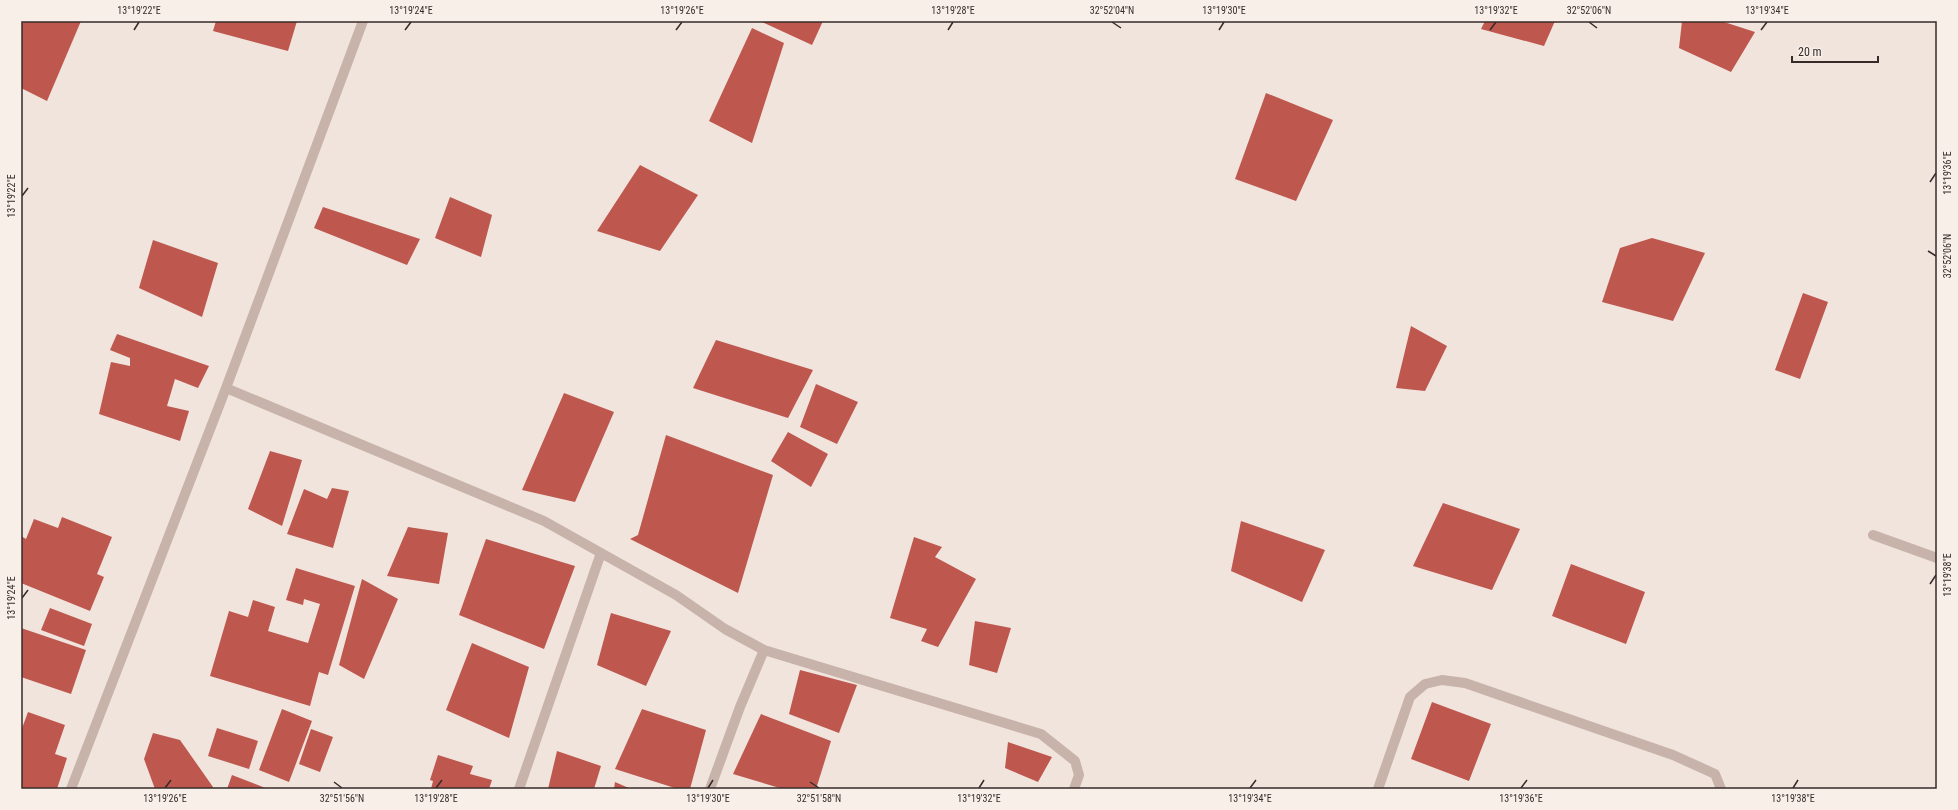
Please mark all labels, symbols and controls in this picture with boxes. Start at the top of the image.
text: 13°19'22"E [117,5,161,16]
text: 13°19'24"E [389,5,433,16]
text: 13°19'26"E [660,5,704,16]
text: 13°19'28"E [931,5,975,16]
text: 32°52'04"N [1090,5,1134,16]
text: 13°19'30"E [1202,5,1246,16]
text: 13°19'32"E [1474,5,1518,16]
text: 32°52'06"N [1567,5,1611,16]
text: 13°19'34"E [1745,5,1789,16]
scale bar [1792,38,1878,64]
text: 20 m [1798,45,1822,59]
text: 13°19'36"E [1942,151,1953,195]
text: 13°19'22"E [6,174,17,218]
text: 32°52'06"N [1942,234,1953,278]
text: 13°19'38"E [1942,553,1953,597]
text: 13°19'24"E [6,576,17,620]
text: 13°19'26"E [143,793,187,804]
text: 32°51'56"N [320,793,364,804]
text: 13°19'28"E [414,793,458,804]
text: 13°19'30"E [686,793,730,804]
text: 32°51'58"N [797,793,841,804]
text: 13°19'32"E [957,793,1001,804]
text: 13°19'34"E [1228,793,1272,804]
text: 13°19'36"E [1499,793,1543,804]
text: 13°19'38"E [1771,793,1815,804]

